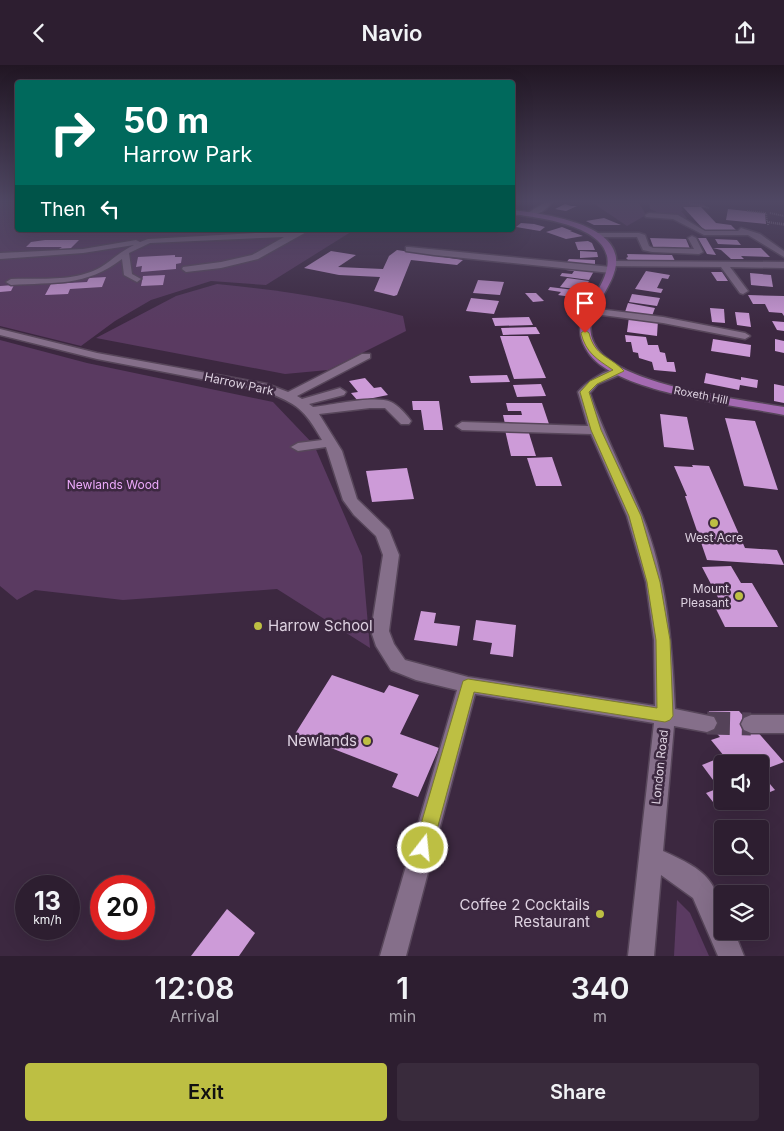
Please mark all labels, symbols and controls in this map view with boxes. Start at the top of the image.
icon: back [25,19,53,47]
icon: share [731,19,759,47]
text: Navio [361,20,423,46]
text: 50 m [123,99,209,141]
icon: right [40,100,105,165]
text: Harrow Park [123,141,252,167]
icon: left [96,195,124,223]
text: Then [40,198,86,221]
pin [564,282,606,333]
icon: arrive [571,289,599,317]
street label: Harrow Park [203,369,276,398]
street label: Roxeth Hill [673,383,729,407]
park label: Newlands Wood [67,477,159,492]
marker: West Acre [708,517,720,529]
place label: West Acre [685,530,743,545]
place label: Mount Pleasant [680,581,729,610]
marker: Mount Pleasant [733,590,745,602]
place label: Harrow School [268,616,373,635]
marker: Harrow School [252,620,264,632]
street label: London Road [648,729,671,805]
place label: Newlands [287,731,357,750]
marker: Newlands [361,735,373,747]
map controls [714,755,769,940]
button: sound [714,755,769,810]
button: search [714,820,769,875]
position arrow [396,821,448,873]
speed limit sign: 20 [90,875,155,940]
button: layers [714,885,769,940]
text: 13 [34,886,61,916]
place label: Coffee 2 Cocktails Restaurant [460,895,590,931]
marker: Coffee 2 Cocktails Restaurant [594,908,606,920]
text: km/h [33,912,62,927]
text: 12:08 [154,970,234,1006]
text: 1 [396,970,409,1006]
text: 340 [571,970,630,1006]
text: Arrival [170,1006,219,1026]
text: min [389,1006,416,1026]
text: m [593,1006,607,1026]
button: Exit [25,1063,387,1121]
button: Share [397,1063,759,1121]

